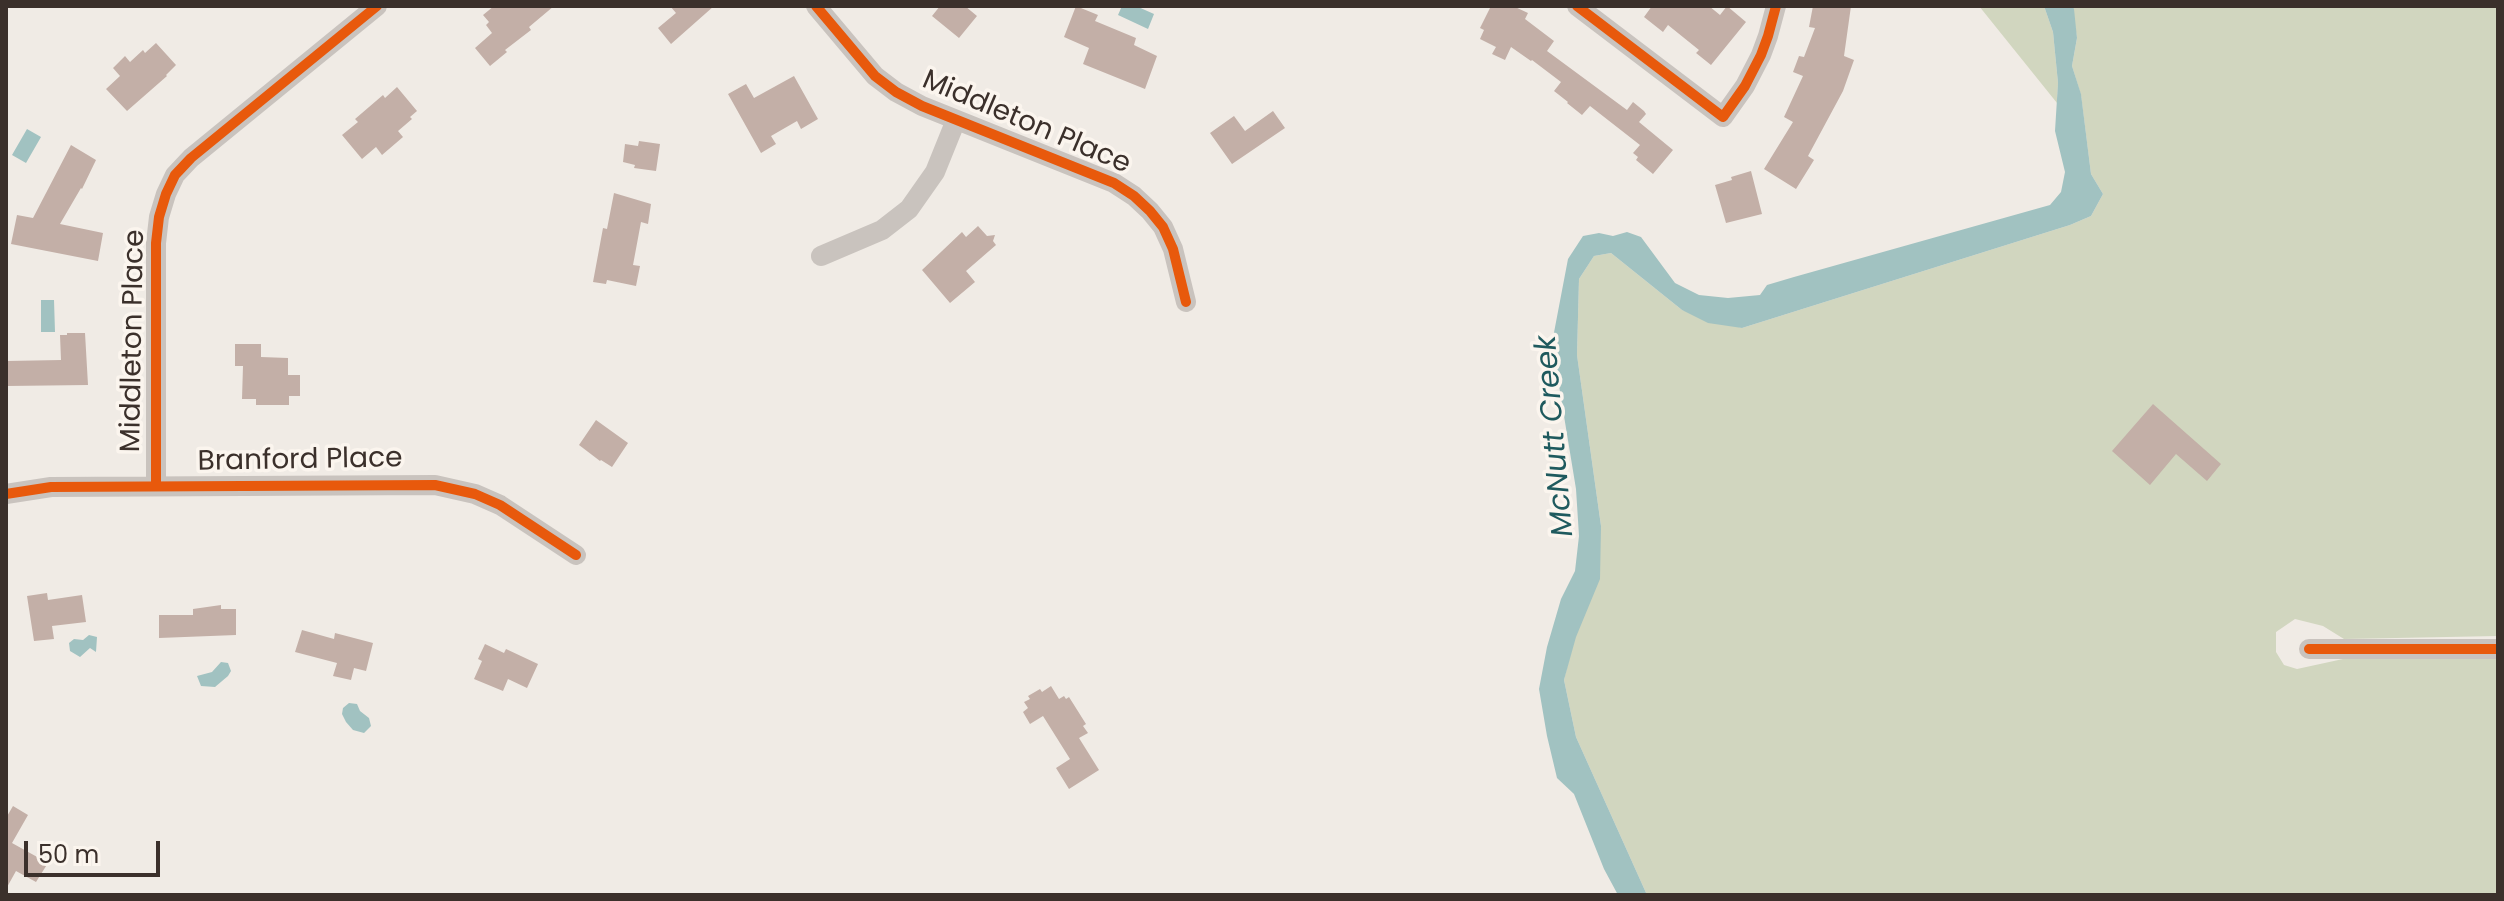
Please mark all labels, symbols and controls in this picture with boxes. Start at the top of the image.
street label: Middleton Place [917,64,1135,182]
street label: Middleton Place [115,229,153,453]
water label: McNutt Creek [1529,334,1583,538]
street label: Branford Place [197,442,403,480]
scale bar [28,825,164,875]
text: 50 m [38,838,99,871]

